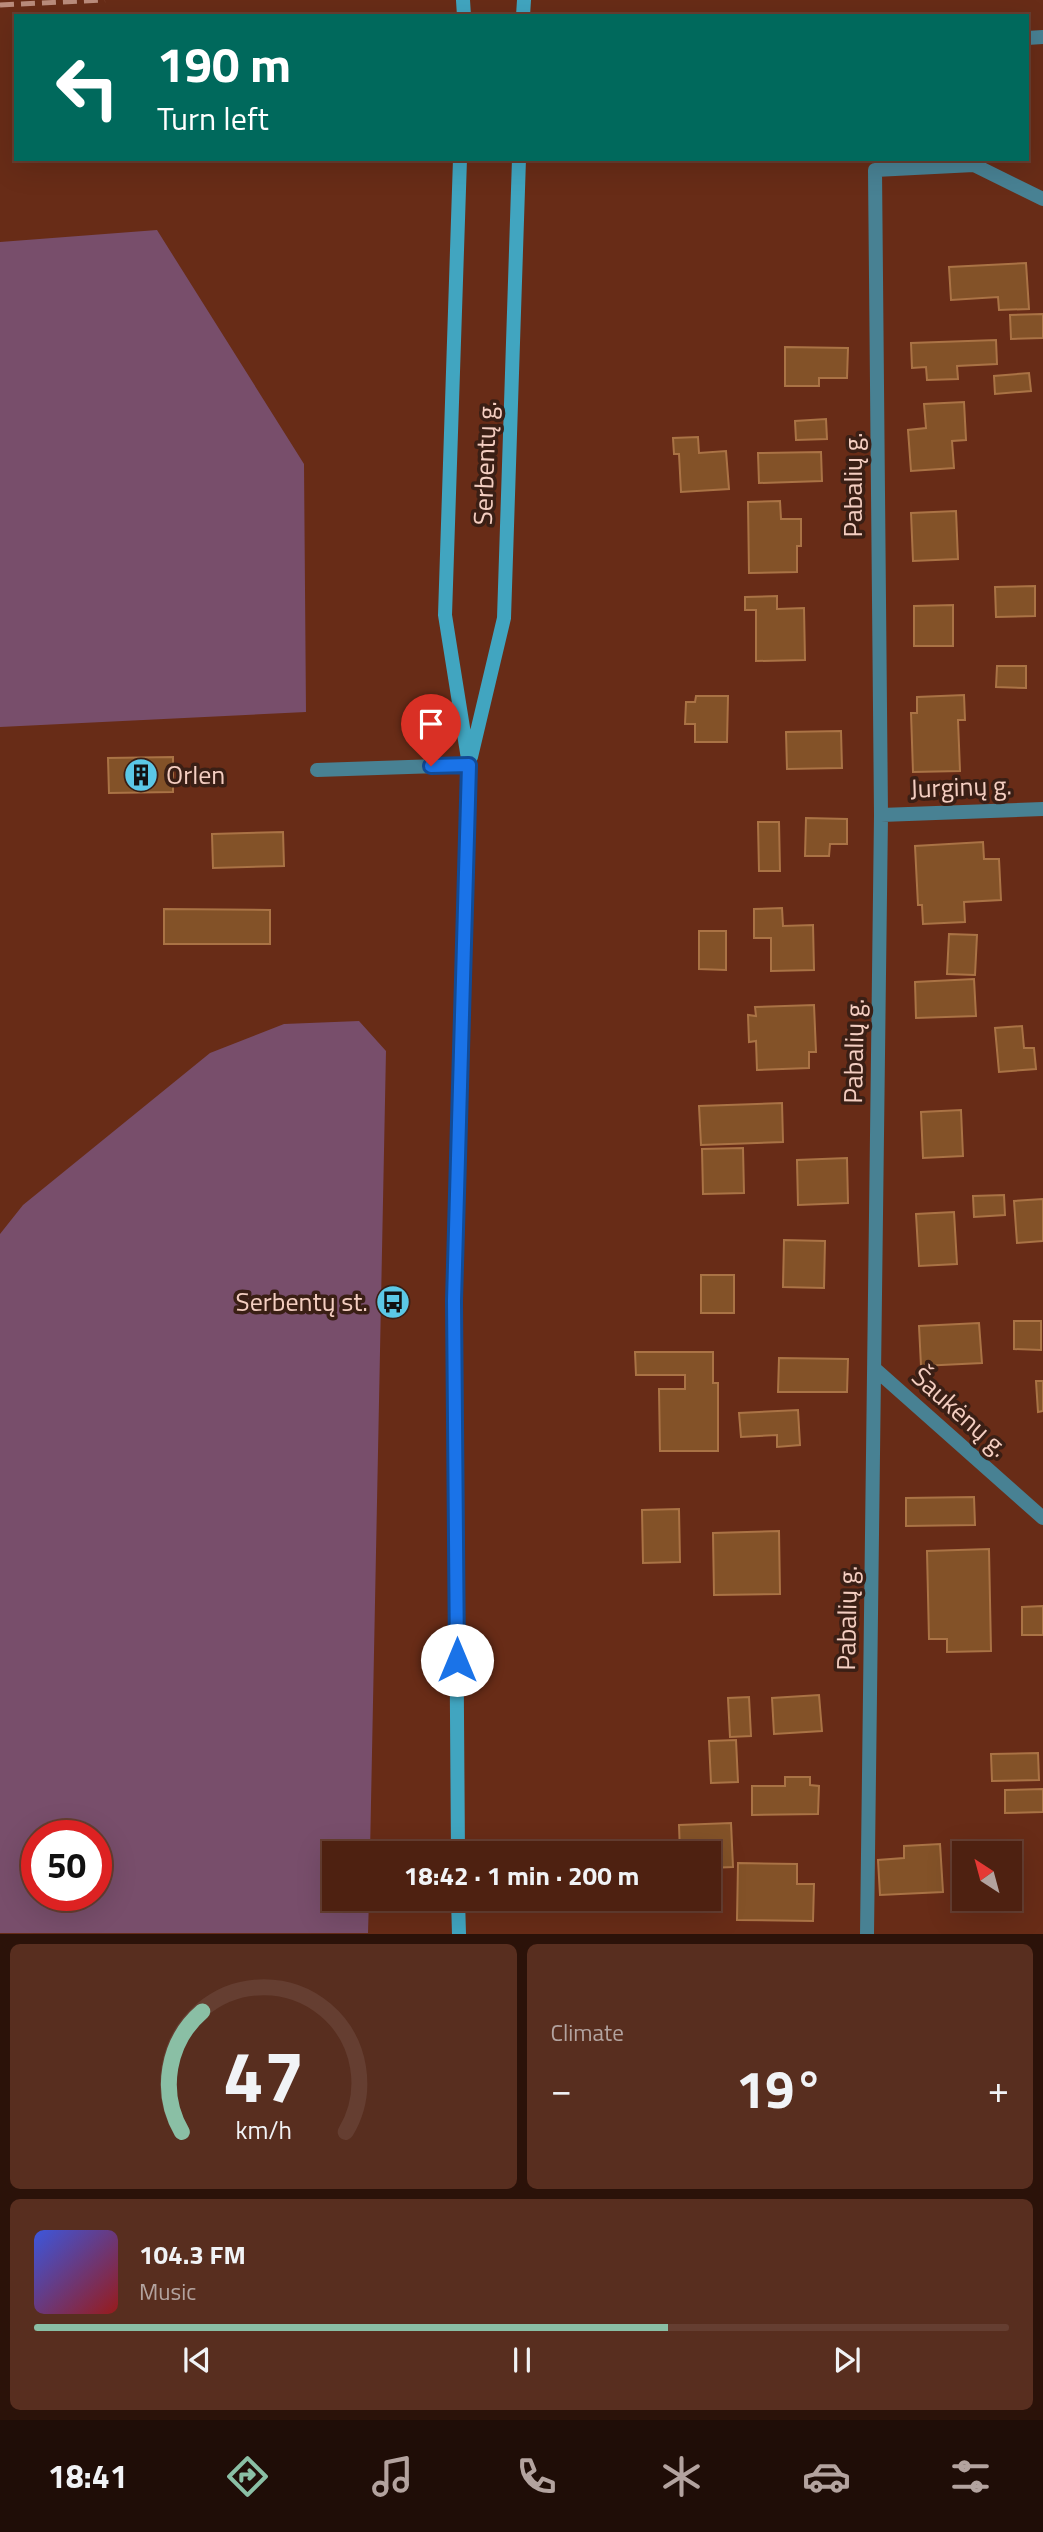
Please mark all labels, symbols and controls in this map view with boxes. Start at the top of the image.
text: 190 m [157,26,291,101]
icon: left [42,42,133,133]
text: Turn left [157,94,269,142]
street label: Serbentų g. [463,400,506,526]
street label: Pabalių g. [833,432,872,538]
pin [401,694,461,766]
icon: arrive [412,705,450,743]
place label: Orlen [166,755,225,794]
building icon: Orlen [122,756,160,794]
street label: Jurginų g. [909,765,1012,808]
street label: Pabalių g. [833,998,874,1104]
place label: Serbentų st. [236,1282,368,1321]
bus stop icon: Serbentų st. [374,1283,412,1321]
street label: Šaukėnų g. [903,1357,1017,1466]
street label: Pabalių g. [826,1565,867,1671]
position arrow [420,1623,494,1697]
speed limit sign: 50 [21,1820,112,1911]
north arrow [952,1841,1022,1911]
map controls [952,1841,1022,1911]
text: 18:42 · 1 min · 200 m [404,1856,639,1895]
text: Climate [551,2015,624,2050]
text: 47 [222,2021,304,2131]
text: 19° [736,2049,823,2128]
text: − [551,2060,572,2118]
text: + [988,2060,1009,2118]
text: km/h [235,2111,292,2149]
text: 104.3 FM [139,2235,246,2274]
text: Music [139,2274,196,2309]
icon: previous [178,2341,216,2379]
icon: pause [503,2341,541,2379]
icon: next [828,2341,866,2379]
text: 18:41 [48,2452,128,2500]
icon: directions [223,2452,272,2501]
icon: music [368,2452,417,2501]
icon: phone [512,2452,561,2501]
icon: climate [657,2452,706,2501]
icon: car [802,2452,851,2501]
icon: filters [946,2452,995,2501]

